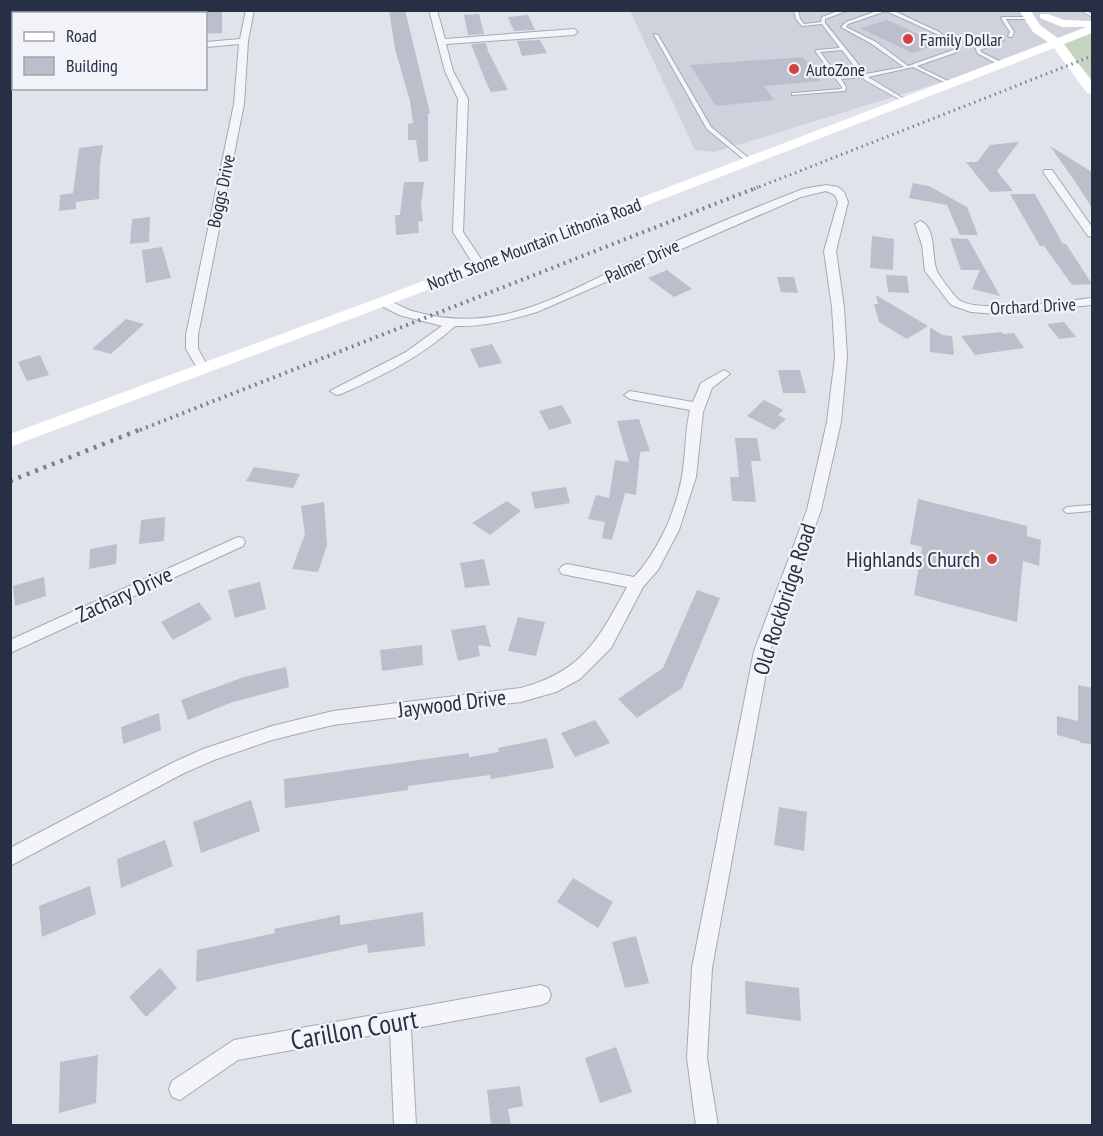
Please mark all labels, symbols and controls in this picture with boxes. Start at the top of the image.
legend [12,12,207,90]
text: Road [66,24,97,47]
place label: Family Dollar [920,28,1002,51]
marker: Family Dollar [901,32,915,46]
text: Building [66,54,118,77]
place label: AutoZone [806,58,865,81]
marker: AutoZone [787,62,801,76]
street label: Boggs Drive [202,152,240,230]
street label: North Stone Mountain Lithonia Road [424,193,644,295]
street label: Palmer Drive [601,234,683,288]
street label: Orchard Drive [990,292,1076,320]
street label: Old Rockbridge Road [746,520,822,678]
place label: Highlands Church [846,545,980,573]
marker: Highlands Church [985,552,999,566]
street label: Zachary Drive [72,560,176,628]
street label: Jaywood Drive [395,682,508,724]
street label: Carillon Court [288,1001,421,1057]

